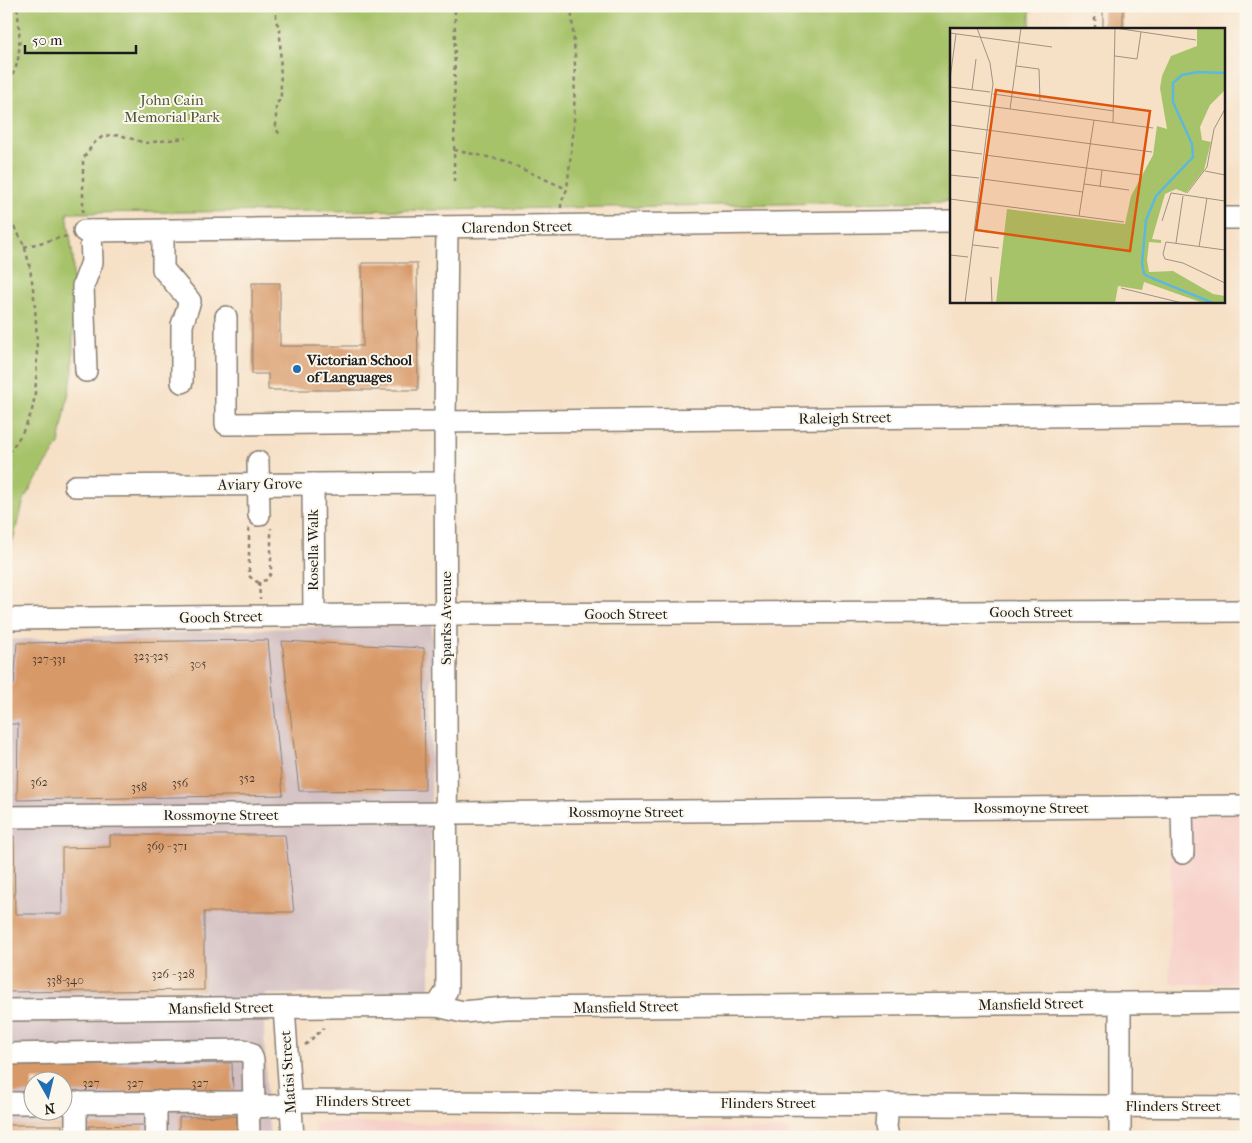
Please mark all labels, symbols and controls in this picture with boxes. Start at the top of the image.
scale bar [25,22,136,54]
inset map [950,28,1224,302]
text: 50 m [32,31,63,49]
park label: John Cain Memorial Park [124,91,220,126]
street label: Clarendon Street [461,217,573,237]
place label: Victorian School of Languages [306,351,413,386]
marker: Victorian School of Languages [291,363,303,375]
street label: Raleigh Street [798,408,892,428]
street label: Aviary Grove [216,474,303,494]
street label: Rosella Walk [304,509,322,591]
street label: Sparks Avenue [437,570,455,665]
street label: Gooch Street [989,603,1073,621]
street label: Gooch Street [584,605,668,623]
street label: Gooch Street [179,607,264,627]
house number: 323-325 [133,649,169,663]
house number: 327-331 [32,652,66,666]
house number: 305 [190,657,206,671]
house number: 352 [239,771,255,785]
house number: 362 [30,775,48,789]
house number: 356 [172,776,189,790]
house number: 358 [131,780,147,794]
street label: Rossmoyne Street [973,799,1089,817]
street label: Rossmoyne Street [568,803,684,821]
street label: Rossmoyne Street [163,806,279,824]
house number: 369 - 371 [147,839,187,853]
house number: 326 - 328 [152,967,194,981]
house number: 338-340 [46,973,84,987]
street label: Mansfield Street [978,994,1085,1014]
street label: Mansfield Street [573,997,680,1017]
street label: Mansfield Street [168,998,275,1018]
street label: Matisi Street [276,1029,300,1114]
north arrow [22,1070,72,1120]
house number: 327 [83,1076,100,1090]
house number: 327 [127,1076,144,1090]
house number: 327 [192,1076,209,1090]
street label: Flinders Street [315,1092,411,1110]
street label: Flinders Street [720,1094,816,1112]
street label: Flinders Street [1125,1097,1221,1115]
text: N [43,1099,56,1118]

